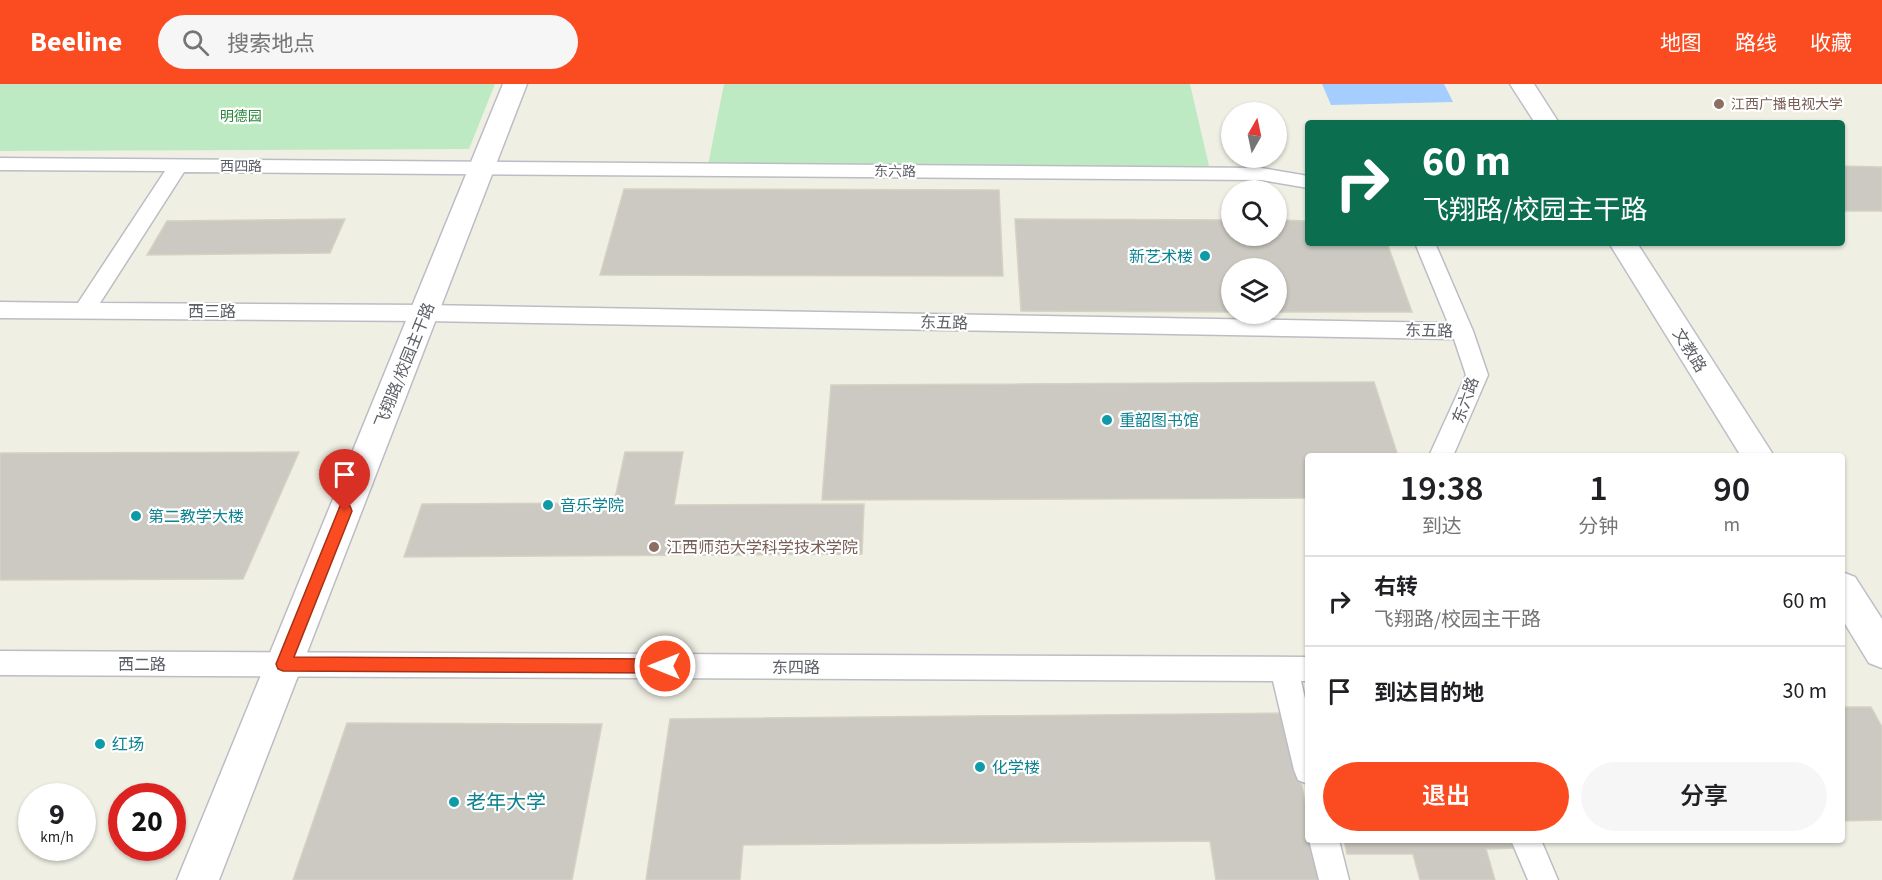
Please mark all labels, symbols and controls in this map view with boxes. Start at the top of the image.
search box [158,15,578,69]
text: Beeline [30,22,122,62]
icon: search [179,26,212,59]
text: 搜索地点 [227,28,315,60]
text: 地图 [1660,28,1702,58]
text: 路线 [1735,28,1777,58]
text: 收藏 [1810,28,1852,58]
place label: 江西广播电视大学 [1731,95,1843,115]
marker: 江西广播电视大学 [1712,97,1726,111]
north arrow [1221,102,1287,168]
map controls [1221,102,1287,324]
park label: 明德园 [220,107,262,127]
text: 60 m [1422,132,1511,192]
icon: right [1323,144,1401,222]
street label: 西四路 [220,157,262,177]
street label: 东六路 [874,162,916,182]
button: search [1221,180,1287,246]
text: 飞翔路/校园主干路 [1422,191,1647,230]
place label: 新艺术楼 [1129,246,1193,268]
marker: 新艺术楼 [1198,249,1212,263]
button: layers [1221,258,1287,324]
street label: 飞翔路/校园主干路 [370,299,440,431]
street label: 西三路 [188,301,236,323]
street label: 东五路 [920,312,968,334]
street label: 东五路 [1405,320,1453,342]
street label: 文教路 [1667,324,1711,377]
street label: 东六路 [1447,374,1484,427]
place label: 重韶图书馆 [1119,410,1199,432]
marker: 重韶图书馆 [1100,413,1114,427]
pin [319,449,370,511]
icon: arrive [328,458,361,491]
text: 19:38 [1400,463,1484,514]
text: 1 [1589,463,1608,514]
text: 90 [1713,464,1750,515]
place label: 音乐学院 [560,495,624,517]
marker: 音乐学院 [541,498,555,512]
place label: 第二教学大楼 [148,506,244,528]
marker: 第二教学大楼 [129,509,143,523]
text: m [1723,511,1740,539]
text: 到达 [1422,513,1462,541]
text: 分钟 [1578,513,1618,541]
place label: 江西师范大学科学技术学院 [666,537,858,559]
marker: 江西师范大学科学技术学院 [647,540,661,554]
text: 右转 [1374,571,1418,603]
icon: right [1323,585,1356,618]
text: 60 m [1782,585,1827,617]
text: 飞翔路/校园主干路 [1374,606,1541,634]
position arrow [633,634,697,698]
street label: 西二路 [118,654,166,676]
street label: 东四路 [772,657,820,679]
icon: arrive [1323,675,1356,708]
text: 30 m [1782,675,1827,707]
text: 到达目的地 [1374,677,1484,709]
place label: 红场 [112,734,144,756]
marker: 红场 [93,737,107,751]
place label: 化学楼 [992,757,1040,779]
marker: 化学楼 [973,760,987,774]
button: 退出 [1323,762,1569,831]
button: 分享 [1581,762,1827,831]
speed limit sign: 20 [108,783,186,861]
place label: 老年大学 [466,789,546,817]
text: 9 [49,793,65,836]
marker: 老年大学 [447,795,461,809]
text: km/h [40,827,74,848]

